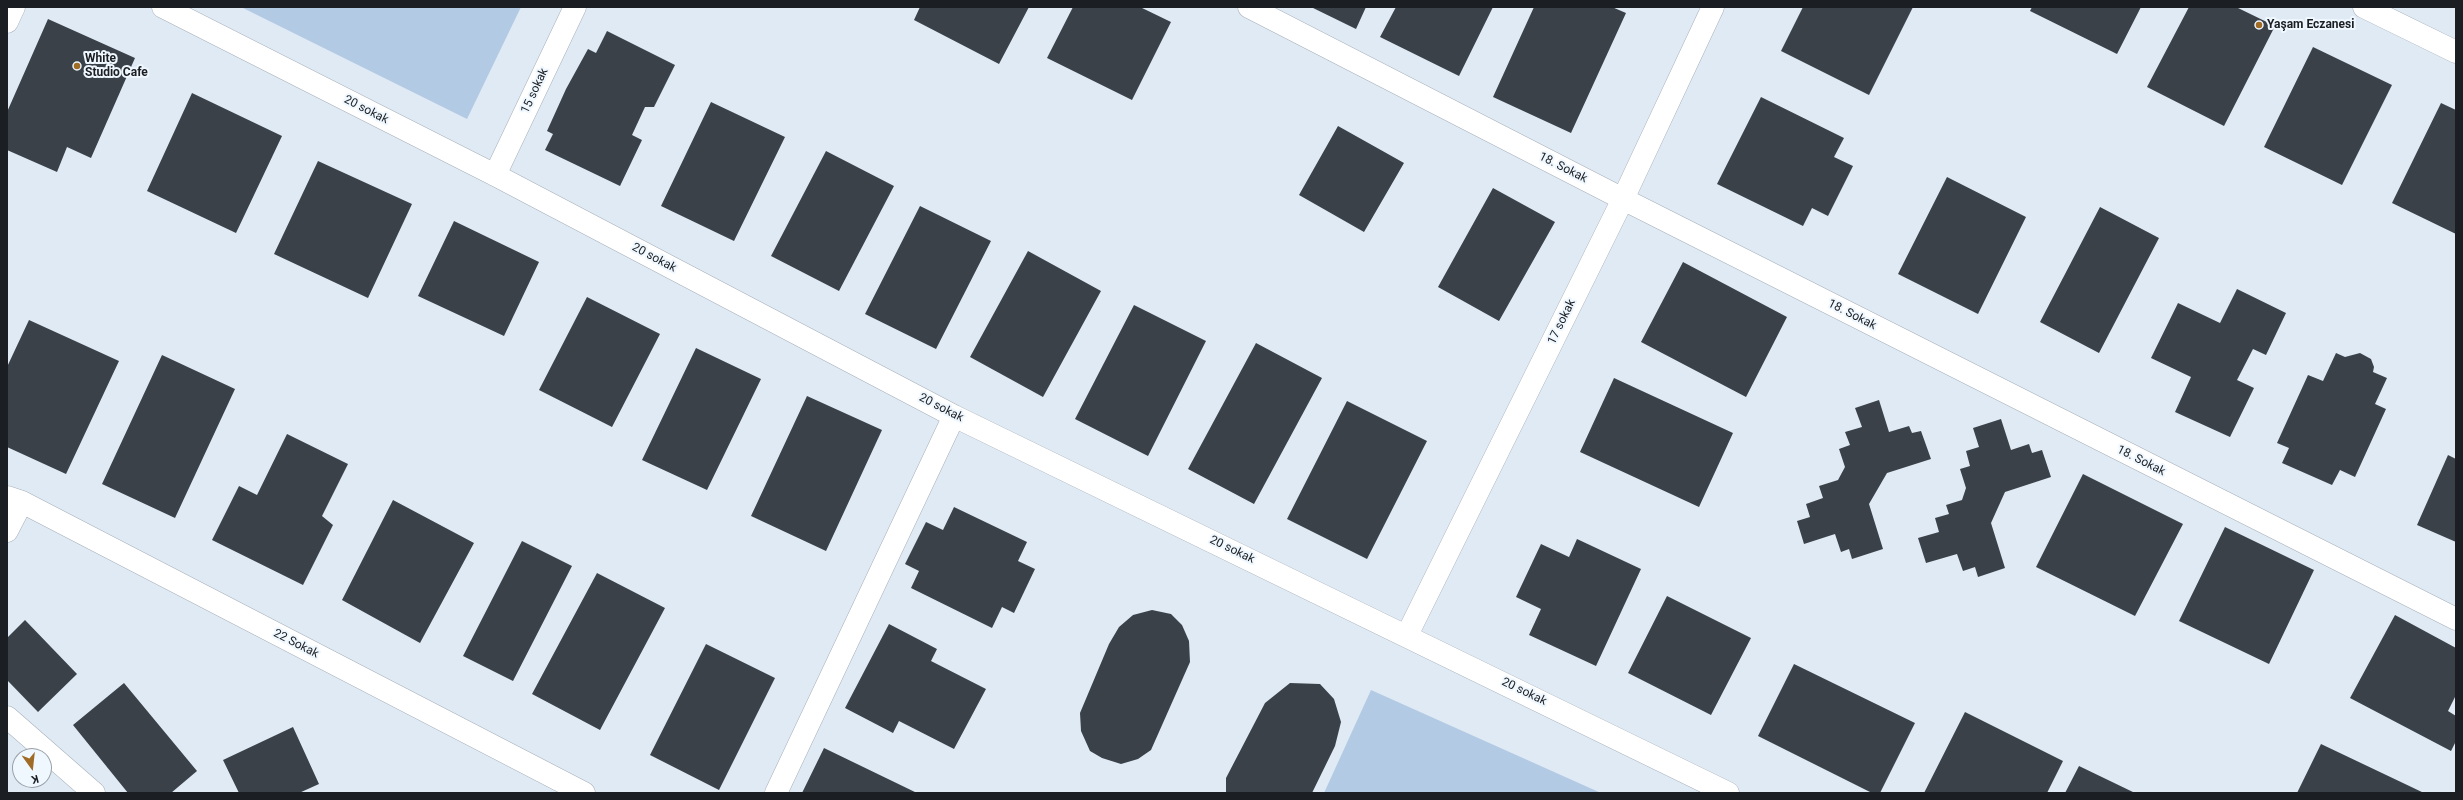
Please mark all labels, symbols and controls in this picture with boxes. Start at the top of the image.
place label: Yaşam Eczanesi [2267,18,2354,32]
marker: Yaşam Eczanesi [2254,20,2264,30]
place label: White Studio Cafe [85,52,148,80]
marker: White Studio Cafe [72,61,82,71]
street label: 15 sokak [518,66,552,116]
street label: 20 sokak [341,93,391,127]
street label: 18. Sokak [1536,150,1590,186]
street label: 20 sokak [629,240,679,276]
street label: 17 sokak [1545,297,1579,347]
street label: 18. Sokak [1825,297,1879,333]
street label: 20 sokak [916,391,966,425]
street label: 18. Sokak [2114,443,2168,479]
street label: 20 sokak [1207,533,1257,567]
street label: 22 Sokak [271,626,321,662]
street label: 20 sokak [1499,675,1549,709]
north arrow [12,748,52,788]
text: K [30,772,40,786]

